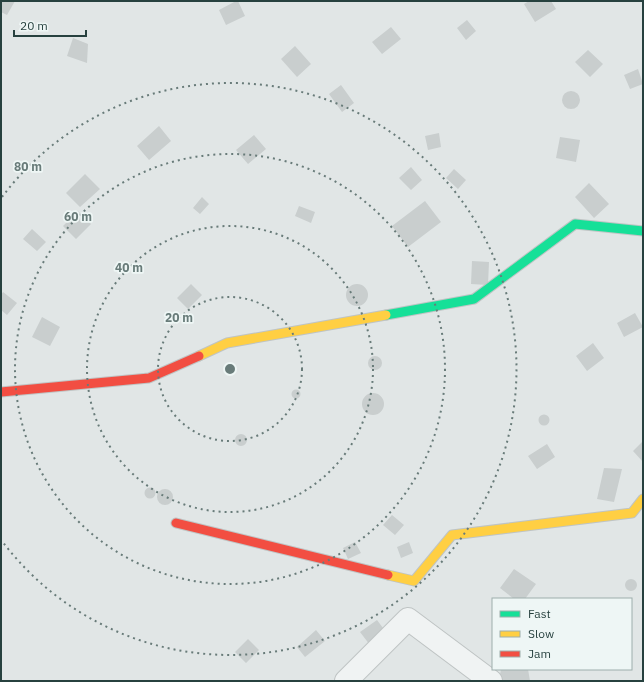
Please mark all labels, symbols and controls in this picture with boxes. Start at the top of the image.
scale bar [14,12,86,38]
text: 20 m [20,18,48,33]
text: 80 m [14,159,42,174]
text: 60 m [64,209,92,224]
text: 40 m [115,260,143,275]
text: 20 m [165,310,193,325]
centre of rings [223,362,237,376]
legend [492,598,632,670]
text: Fast [528,606,551,621]
text: Slow [528,626,554,641]
text: Jam [528,646,551,661]

